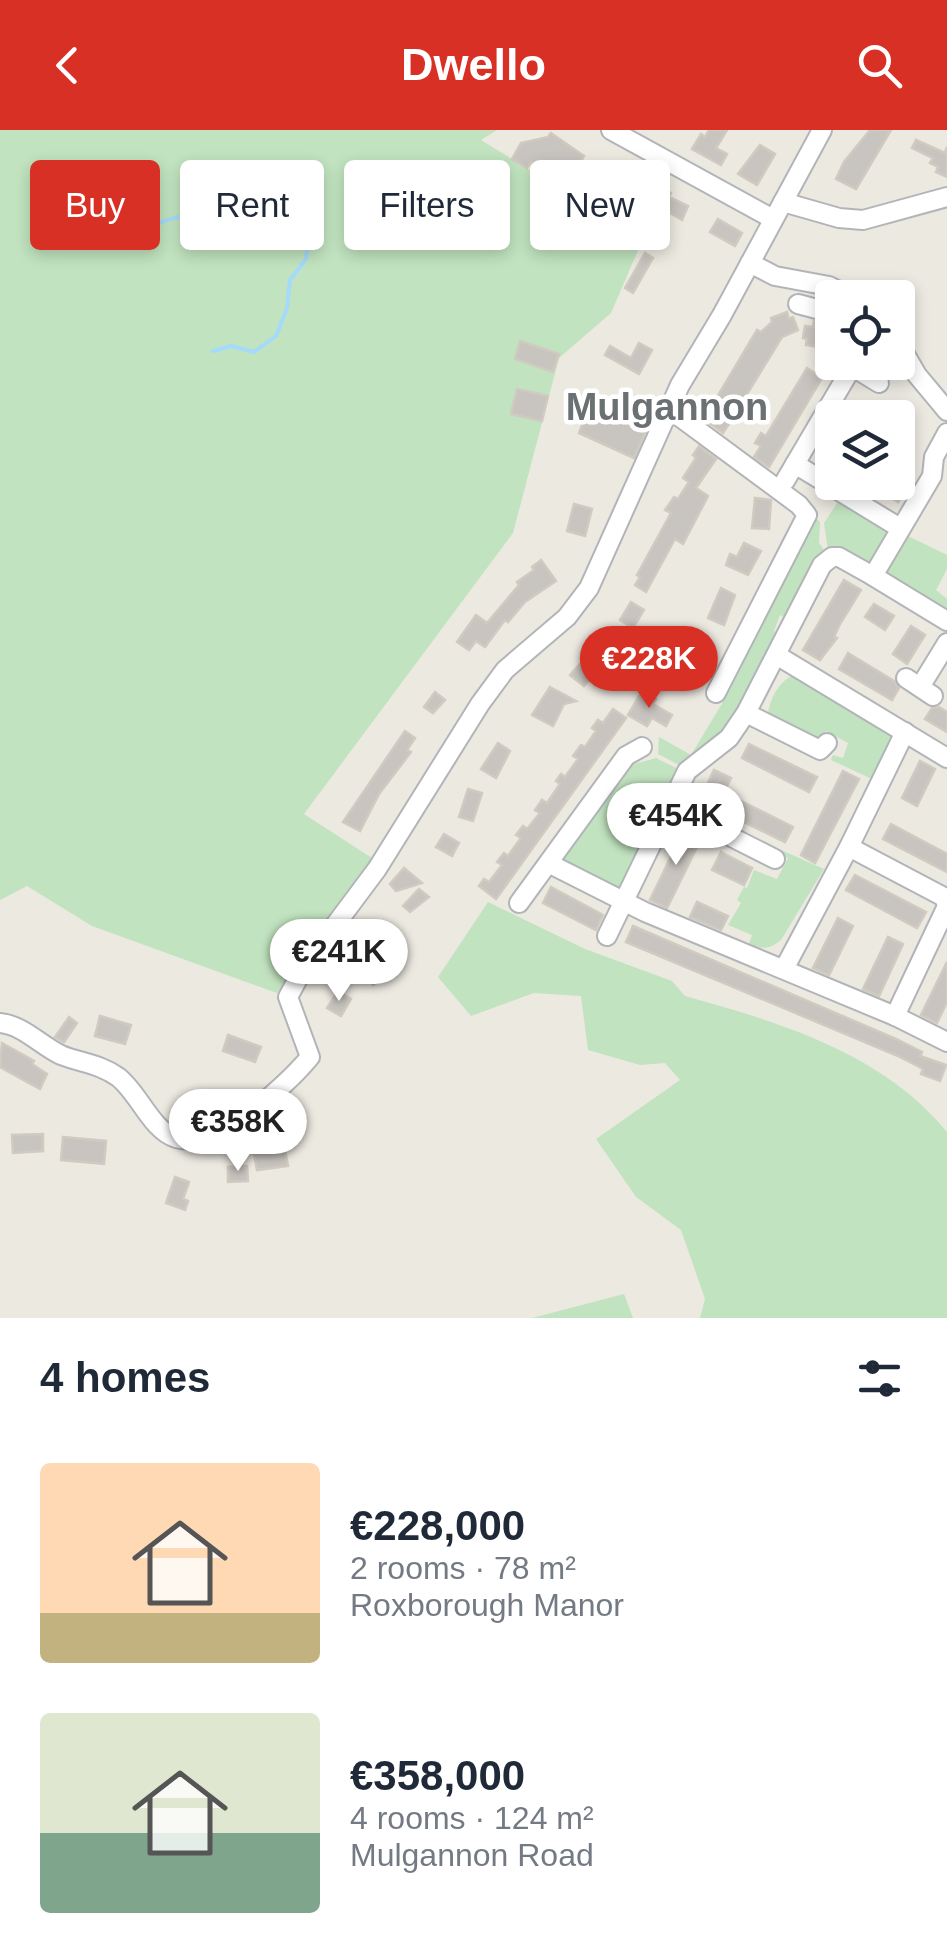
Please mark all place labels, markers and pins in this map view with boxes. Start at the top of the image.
pin: €228K [579,626,719,711]
pin: €454K [606,783,746,868]
pin: €241K [269,919,409,1004]
pin: €358K [168,1089,308,1174]

